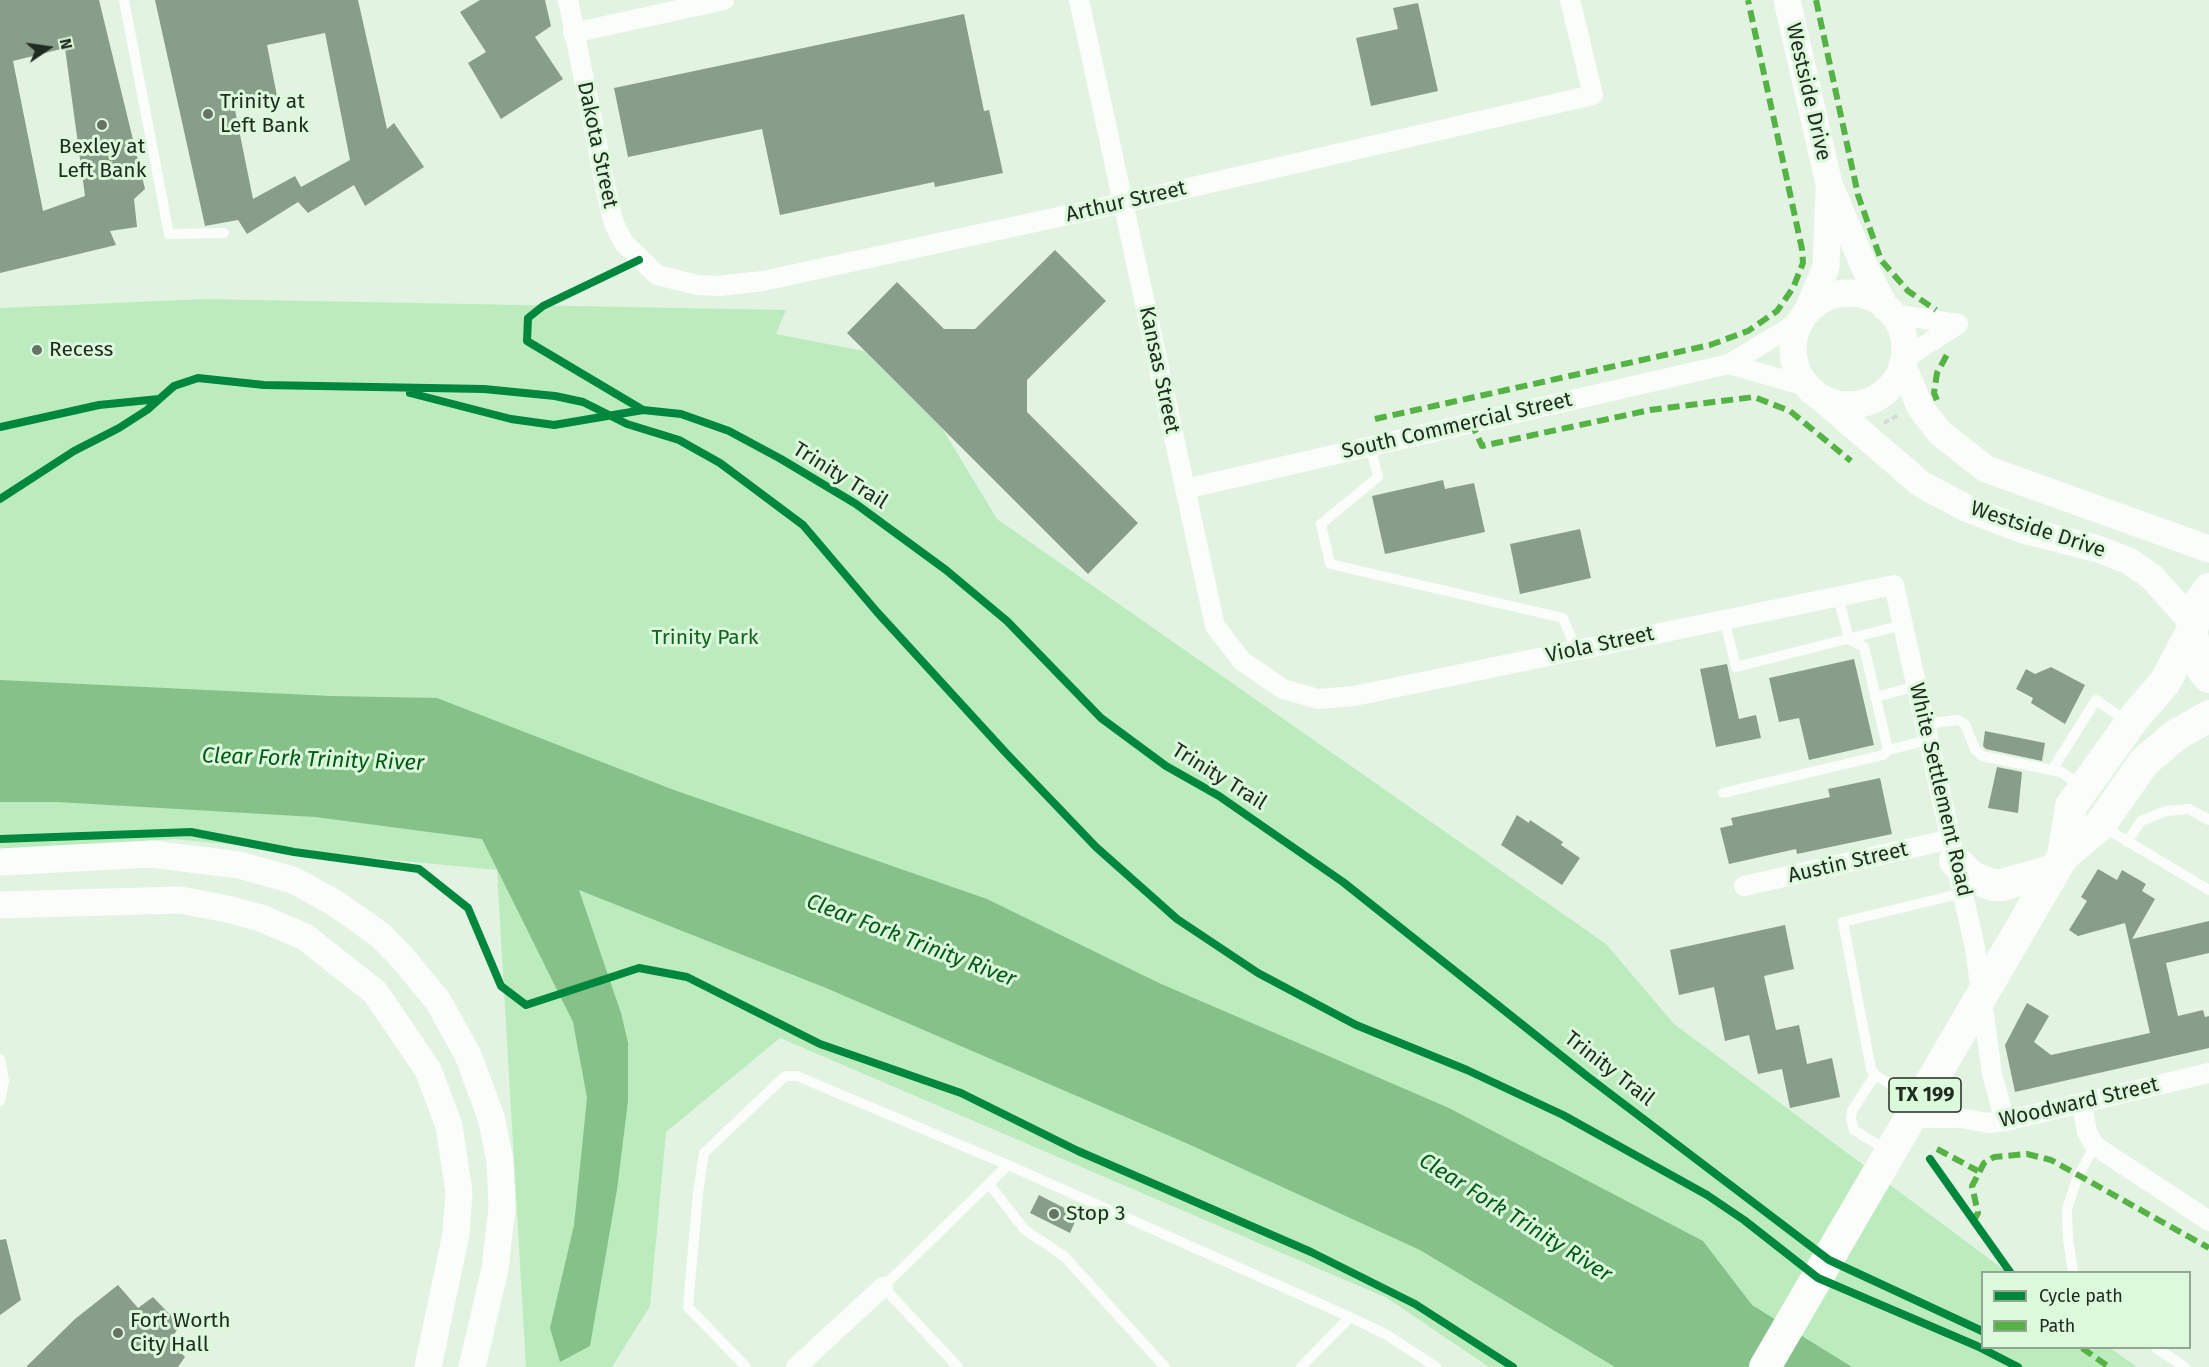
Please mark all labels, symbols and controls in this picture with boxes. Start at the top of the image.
north arrow [18,18,78,78]
street label: Westside Drive [1780,21,1836,163]
text: N [56,37,76,51]
street label: Dakota Street [571,79,623,211]
place label: Trinity at Left Bank [220,89,309,139]
marker: Trinity at Left Bank [201,107,215,121]
marker: Bexley at Left Bank [95,118,109,132]
place label: Bexley at Left Bank [58,134,146,184]
street label: Arthur Street [1063,176,1189,228]
street label: Kansas Street [1133,304,1185,436]
place label: Recess [49,337,113,363]
marker: Recess [30,343,44,357]
street label: South Commercial Street [1339,387,1575,465]
street label: Trinity Trail [788,437,892,515]
street label: Westside Drive [1967,496,2109,564]
street label: Viola Street [1544,621,1656,669]
park label: Trinity Park [651,625,759,651]
street label: White Settlement Road [1903,681,1977,899]
street label: Trinity Trail [1167,738,1271,816]
water label: Clear Fork Trinity River [201,743,425,777]
street label: Austin Street [1786,837,1910,889]
water label: Clear Fork Trinity River [802,889,1020,993]
street label: Trinity Trail [1559,1026,1659,1112]
street label: Woodward Street [1997,1072,2161,1134]
road number: TX 199 [1889,1078,1961,1112]
water label: Clear Fork Trinity River [1414,1148,1616,1288]
place label: Stop 3 [1066,1201,1125,1227]
marker: Stop 3 [1047,1207,1061,1221]
legend [1981,1271,2191,1349]
text: Cycle path [2039,1285,2123,1307]
place label: Fort Worth City Hall [130,1308,230,1358]
text: Path [2039,1315,2075,1337]
marker: Fort Worth City Hall [111,1326,125,1340]

